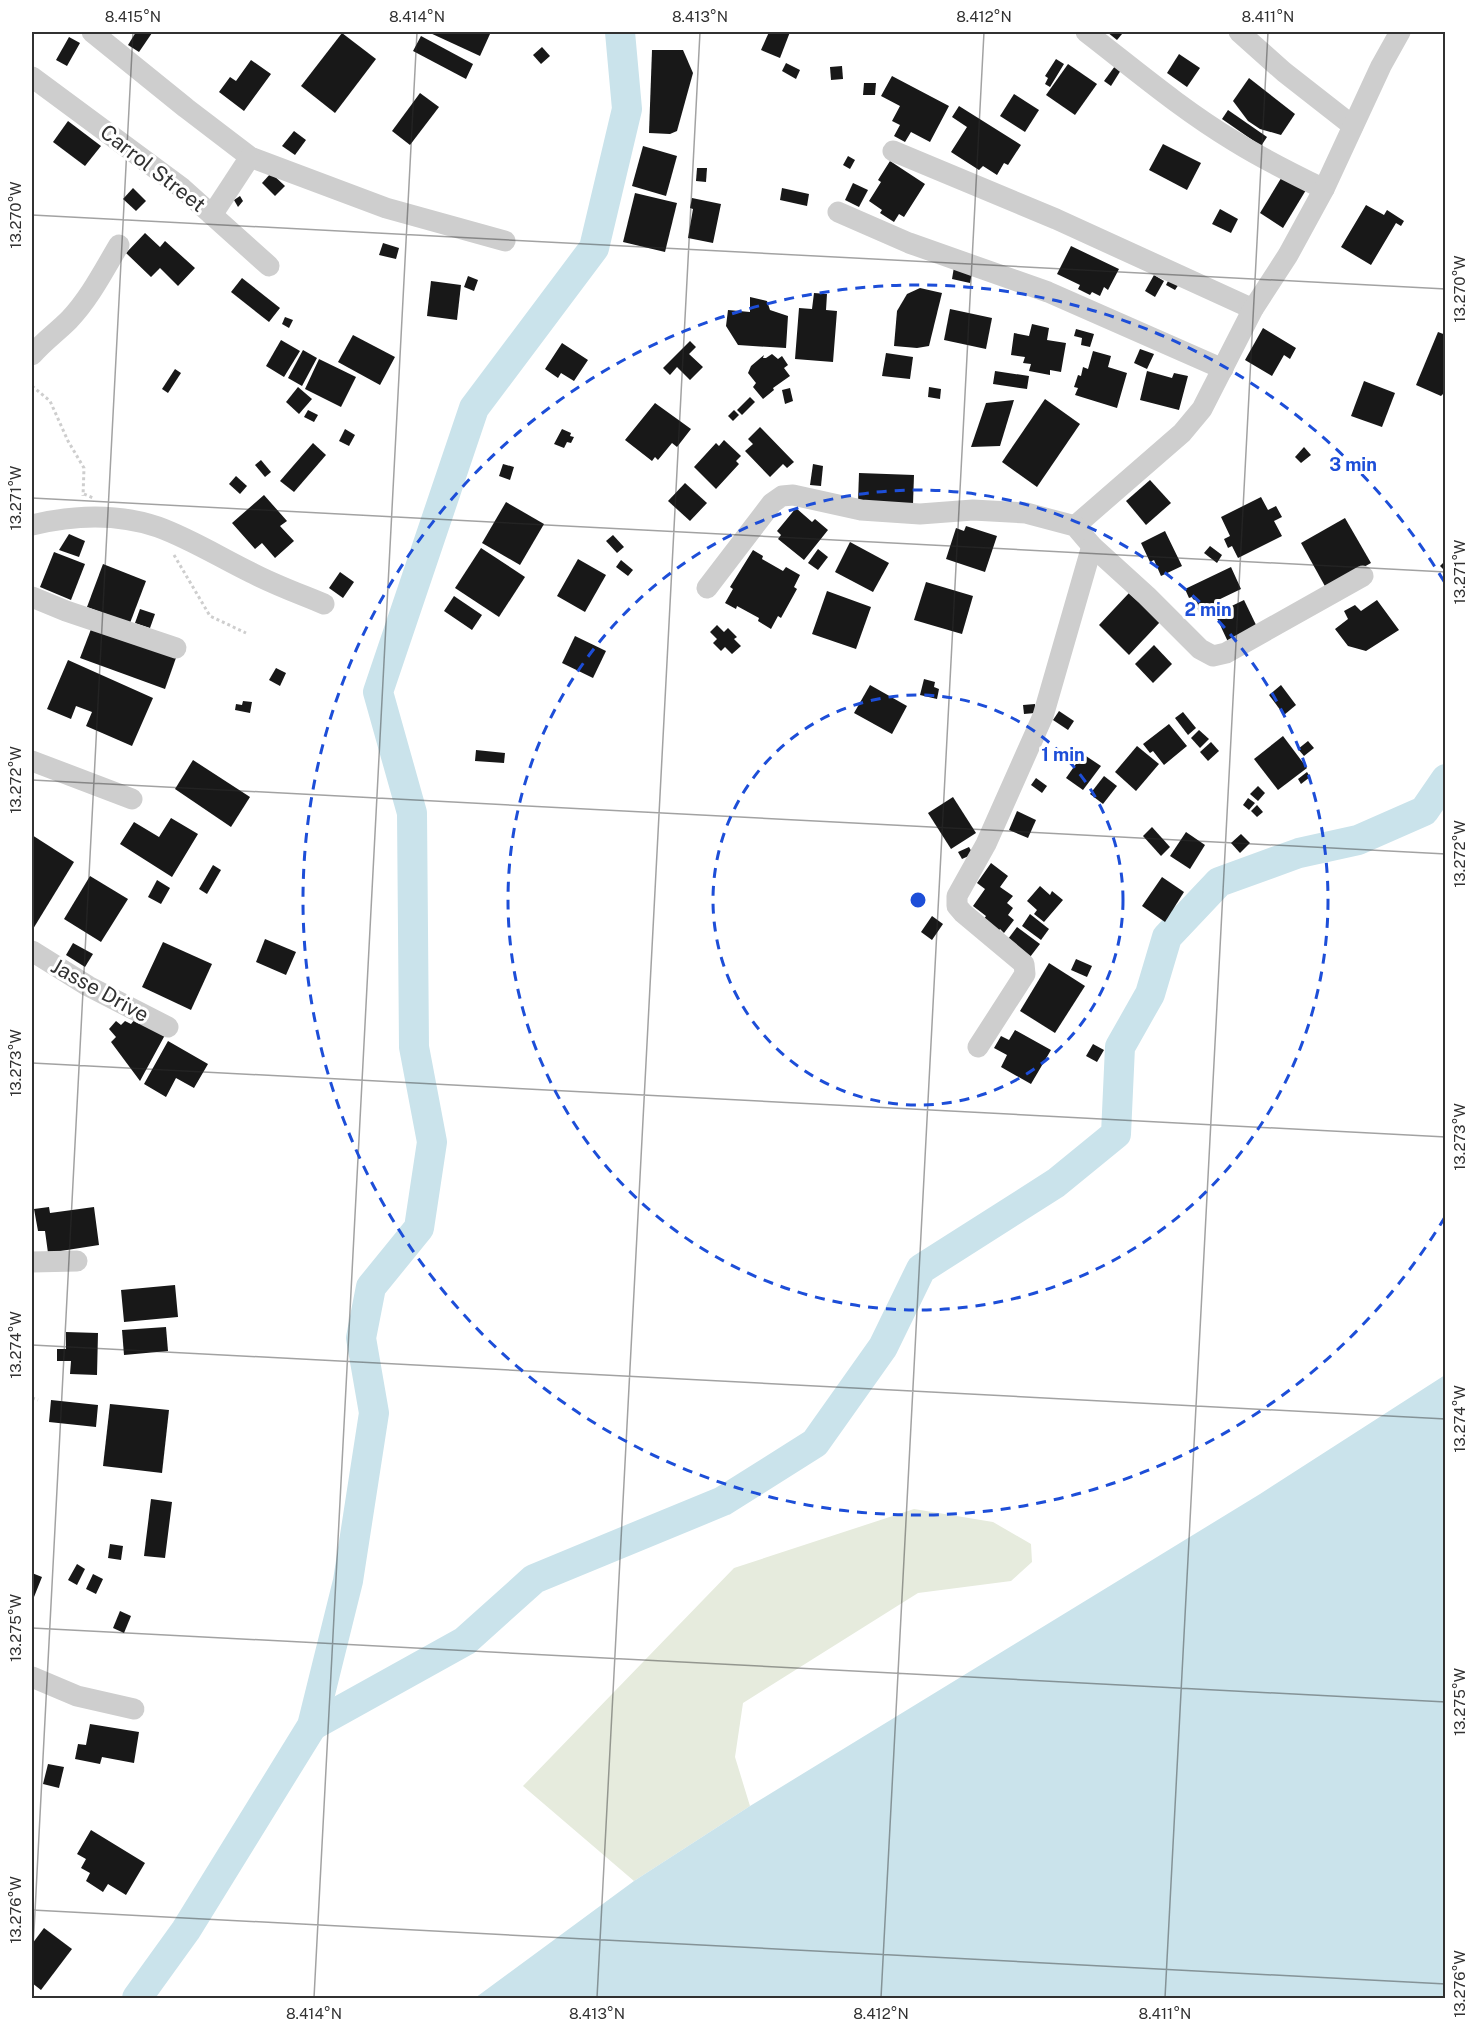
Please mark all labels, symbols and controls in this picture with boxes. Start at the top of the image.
text: 8.415°N [105,8,161,25]
text: 8.414°N [389,8,445,25]
text: 8.413°N [672,8,728,25]
text: 8.412°N [956,8,1012,25]
text: 8.411°N [1242,8,1294,25]
street label: Carrol Street [95,119,211,217]
text: 13.270°W [7,181,24,249]
text: 13.270°W [1451,255,1468,323]
text: 3 min [1329,454,1377,475]
text: 13.271°W [7,466,24,530]
text: 13.271°W [1451,540,1468,604]
text: 2 min [1184,599,1232,620]
text: 1 min [1041,744,1085,765]
text: 13.272°W [7,746,24,814]
text: 13.272°W [1451,820,1468,888]
centre of rings [908,890,928,910]
street label: Jasse Drive [47,953,153,1027]
text: 13.273°W [7,1029,24,1097]
text: 13.273°W [1451,1103,1468,1171]
text: 13.274°W [7,1311,24,1379]
text: 13.274°W [1451,1385,1468,1453]
text: 13.275°W [7,1594,24,1662]
text: 13.275°W [1451,1668,1468,1736]
text: 13.276°W [7,1876,24,1944]
text: 13.276°W [1451,1950,1468,2018]
text: 8.414°N [286,2005,342,2022]
text: 8.413°N [569,2005,625,2022]
text: 8.412°N [853,2005,909,2022]
text: 8.411°N [1139,2005,1191,2022]

